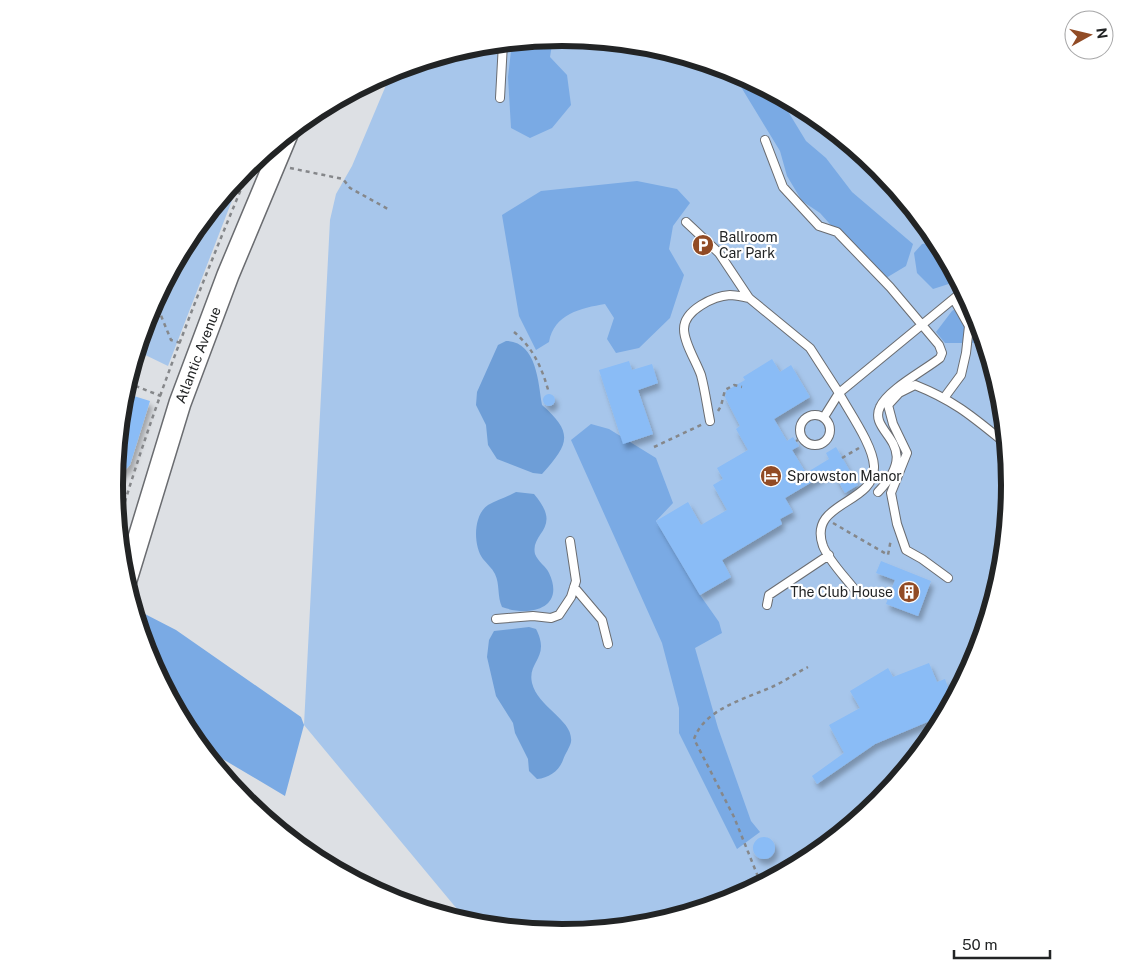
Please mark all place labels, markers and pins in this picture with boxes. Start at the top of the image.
place label: Ballroom Car Park [719,229,778,261]
parking icon: Ballroom Car Park [691,233,715,257]
hotel icon: Sprowston Manor [759,464,783,488]
place label: Sprowston Manor [787,468,902,484]
building icon: The Club House [897,580,921,604]
place label: The Club House [790,584,893,600]

